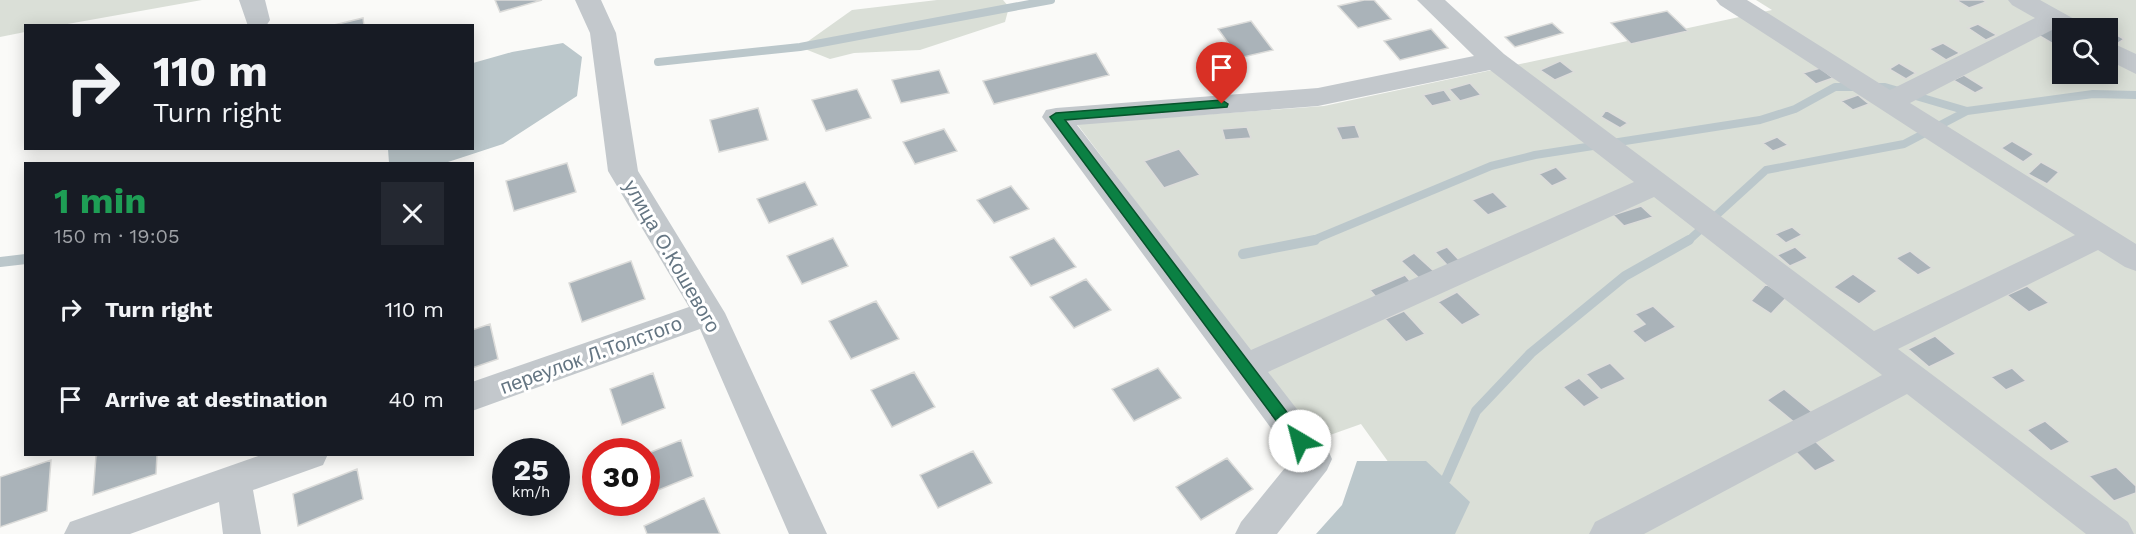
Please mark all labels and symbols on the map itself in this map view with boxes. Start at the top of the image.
pin [1196,42,1247,104]
street label: улица О.Кошевого [619,175,725,337]
street label: переулок Л.Толстого [497,311,685,399]
position arrow [1268,409,1332,473]
speed limit sign: 30 [582,438,660,516]

